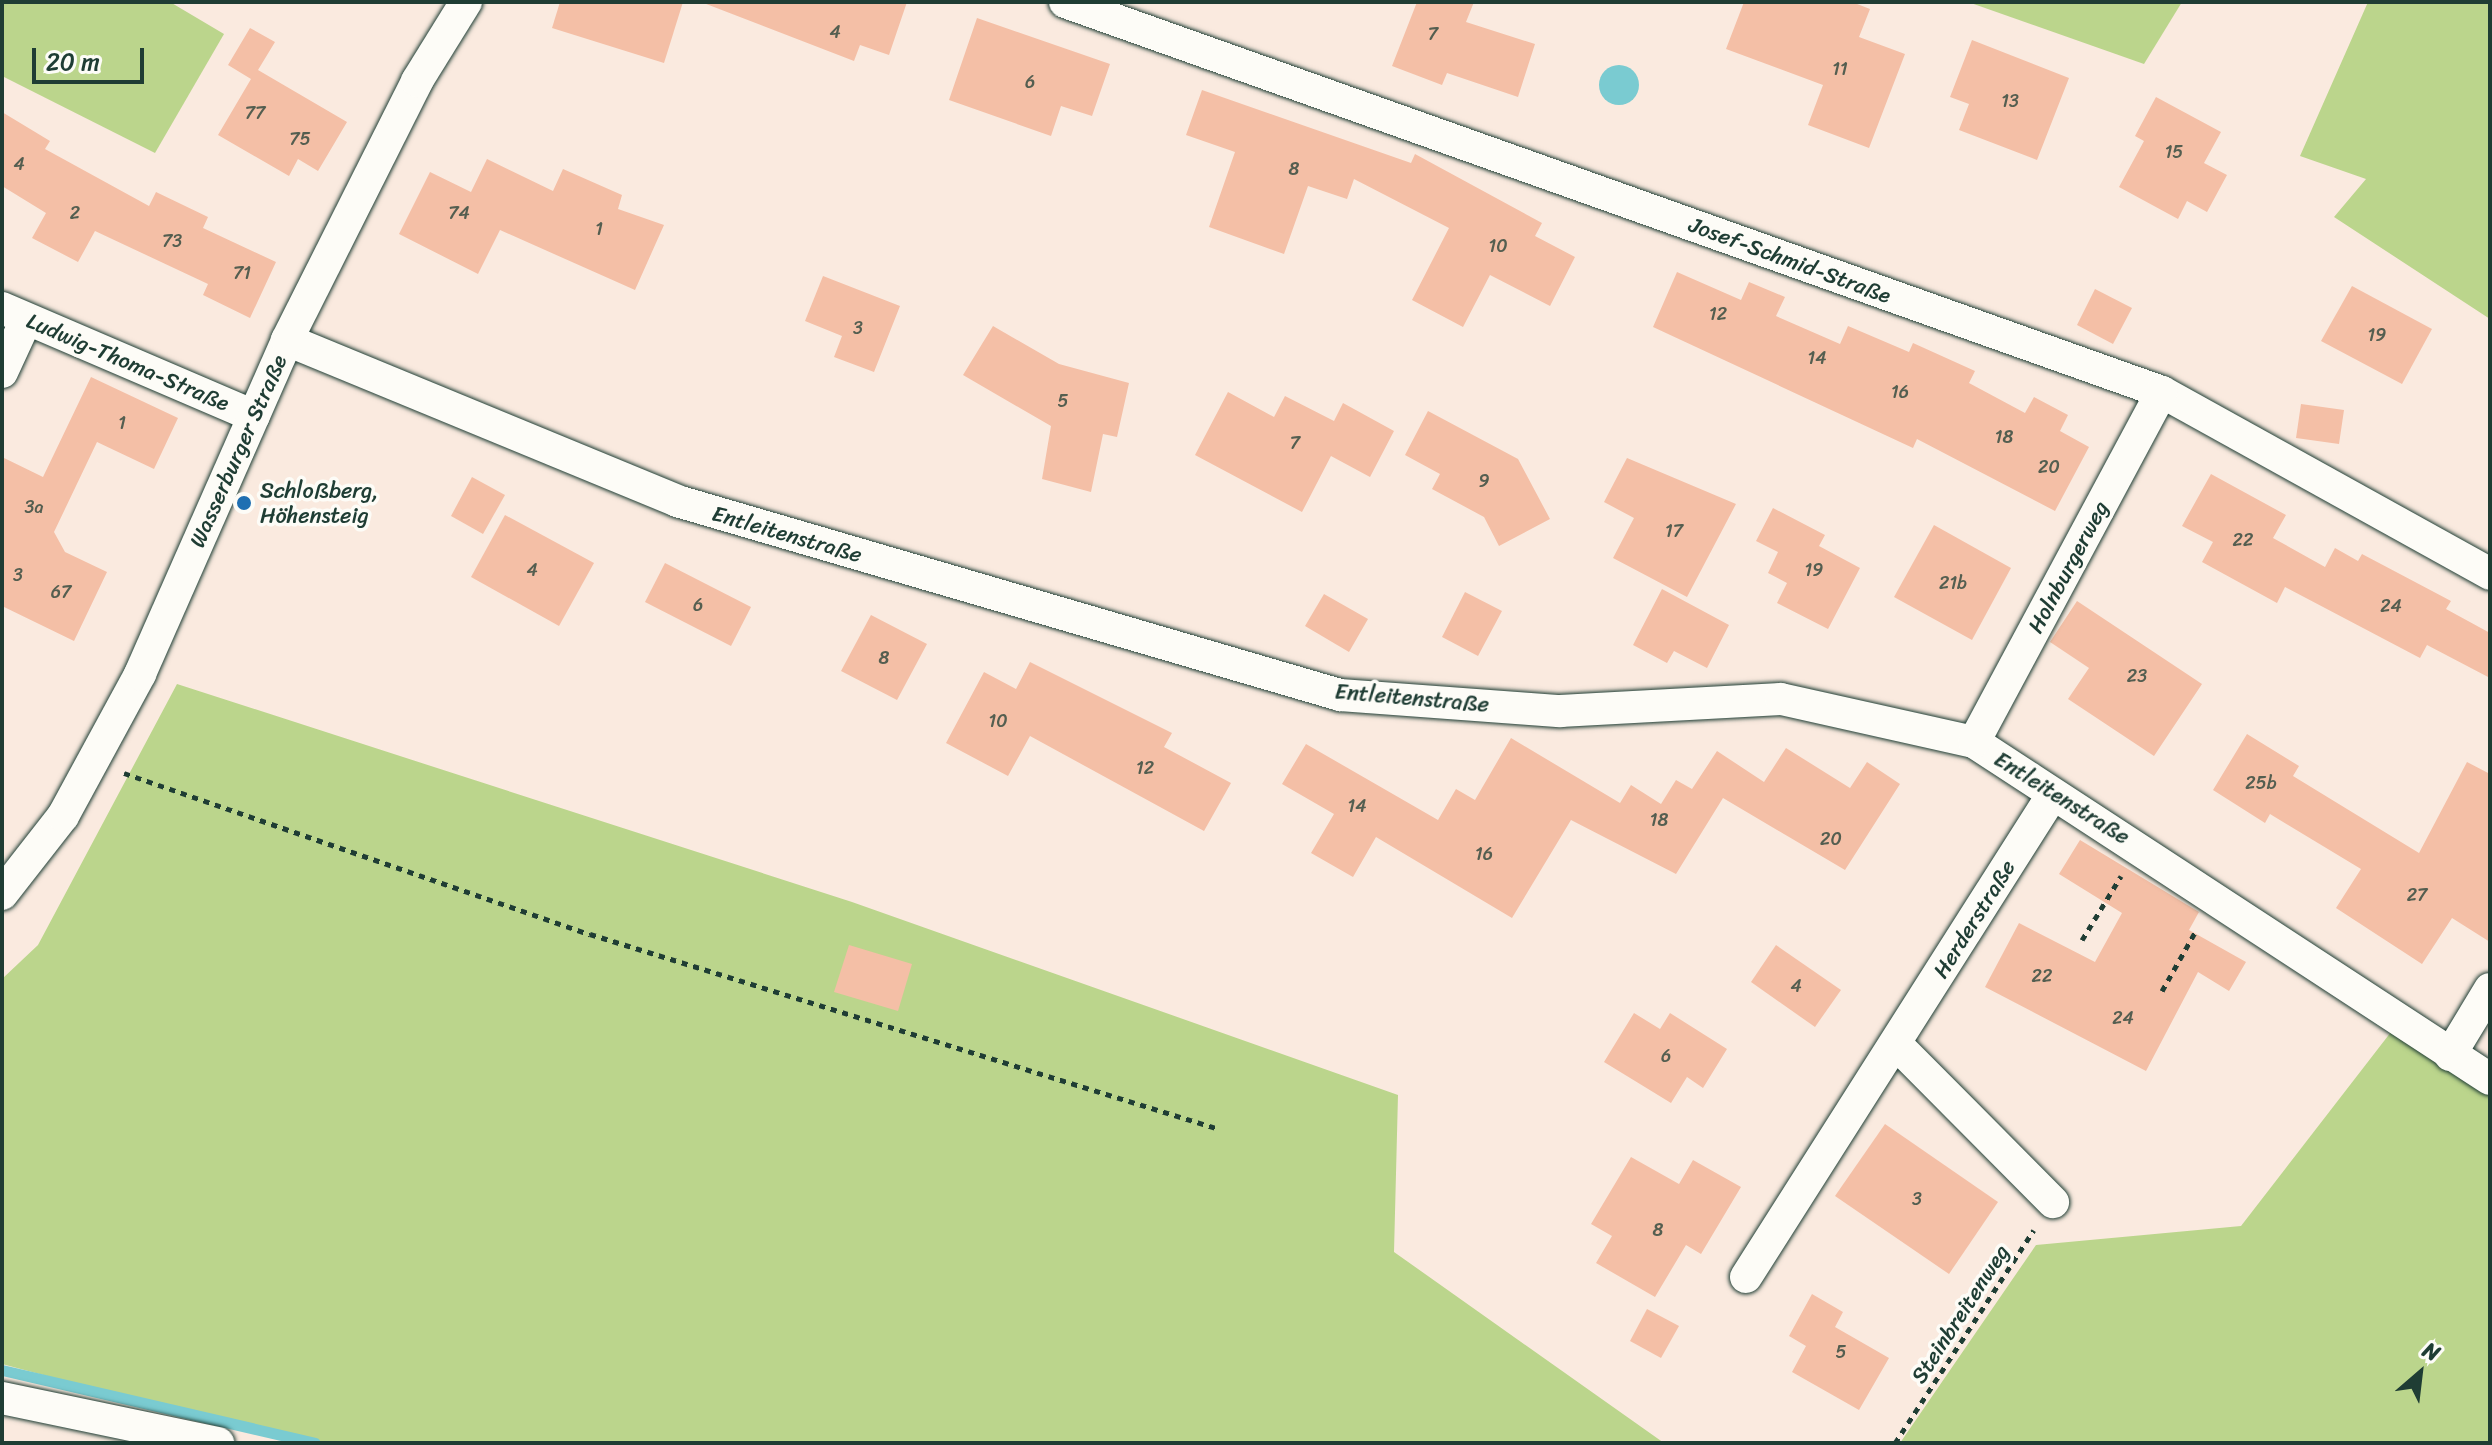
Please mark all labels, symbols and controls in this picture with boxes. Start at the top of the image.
house number: 4 [829,21,841,43]
house number: 7 [1428,23,1438,45]
scale bar [36,32,148,82]
text: 20 m [46,41,100,83]
house number: 11 [1832,58,1848,80]
house number: 6 [1025,71,1035,93]
house number: 13 [2001,90,2019,112]
house number: 77 [245,102,265,124]
house number: 75 [289,128,311,150]
house number: 15 [2165,141,2183,163]
house number: 4 [13,153,25,175]
house number: 8 [1289,158,1299,180]
house number: 2 [70,202,80,224]
house number: 74 [448,202,470,224]
street label: Josef-Schmid-Straße [1685,211,1895,309]
house number: 1 [595,218,603,240]
house number: 73 [162,230,182,252]
house number: 10 [1488,235,1508,257]
house number: 71 [233,262,251,284]
house number: 12 [1709,303,1727,325]
street label: Ludwig-Thoma-Straße [23,307,233,417]
house number: 3 [853,317,863,339]
house number: 19 [2368,324,2386,346]
house number: 14 [1808,347,1826,369]
street label: Wasserburger Straße [184,350,292,552]
house number: 16 [1891,381,1909,403]
house number: 5 [1058,390,1068,412]
house number: 1 [118,412,126,434]
house number: 18 [1995,426,2013,448]
house number: 7 [1290,432,1300,454]
house number: 20 [2038,456,2060,478]
house number: 9 [1478,470,1490,492]
place label: Schloßberg, Höhensteig [260,477,378,528]
marker: Schloßberg, Höhensteig [235,494,253,512]
house number: 3a [25,496,43,518]
street label: Holnburgerweg [2022,496,2114,638]
street label: Entleitenstraße [709,500,865,568]
house number: 17 [1665,520,1683,542]
house number: 22 [2233,529,2253,551]
house number: 4 [526,559,538,581]
house number: 19 [1805,559,1823,581]
house number: 3 [13,564,23,586]
house number: 21b [1939,572,1967,594]
house number: 67 [51,581,71,603]
house number: 6 [693,594,703,616]
house number: 24 [2380,595,2402,617]
house number: 8 [879,647,889,669]
house number: 23 [2127,665,2147,687]
street label: Entleitenstraße [1334,678,1490,718]
house number: 10 [988,710,1008,732]
street label: Entleitenstraße [1989,746,2135,850]
house number: 12 [1136,757,1154,779]
house number: 25b [2245,772,2277,794]
house number: 14 [1348,795,1366,817]
house number: 18 [1650,809,1668,831]
house number: 20 [1820,828,1842,850]
house number: 16 [1475,843,1493,865]
street label: Herderstraße [1927,855,2021,983]
house number: 27 [2407,884,2427,906]
house number: 22 [2032,965,2052,987]
house number: 4 [1790,975,1802,997]
house number: 24 [2112,1007,2134,1029]
house number: 6 [1661,1045,1671,1067]
house number: 3 [1912,1188,1922,1210]
house number: 8 [1653,1219,1663,1241]
street label: Steinbreitenweg [1905,1240,2015,1388]
text: N [2416,1331,2447,1372]
north arrow [2380,1333,2460,1413]
house number: 5 [1836,1341,1846,1363]

